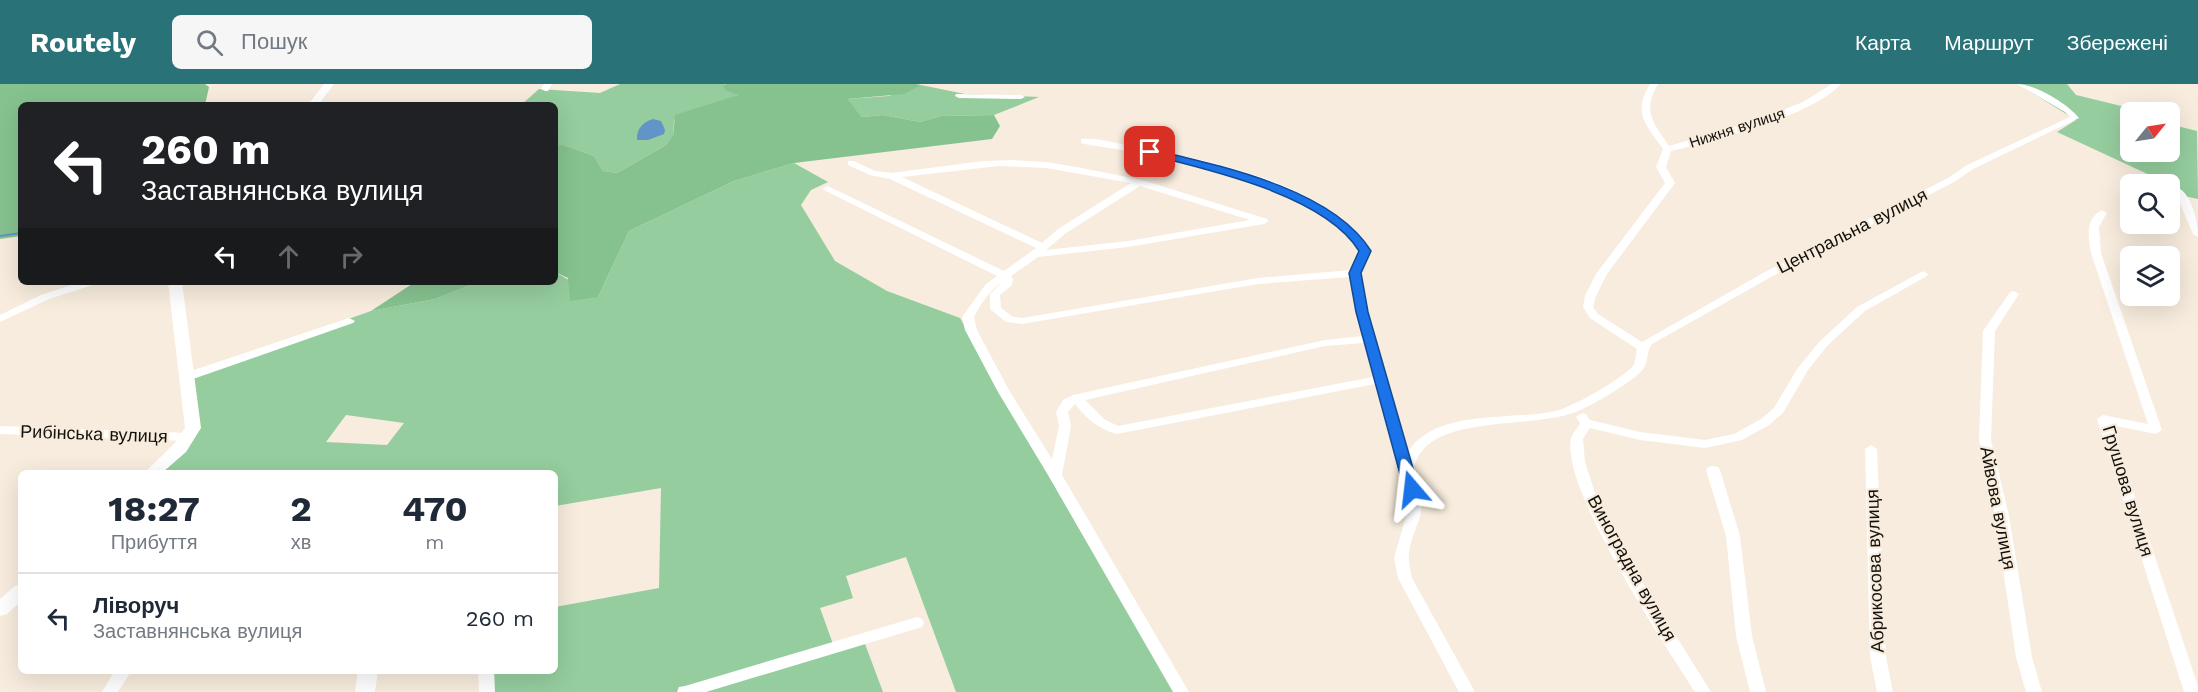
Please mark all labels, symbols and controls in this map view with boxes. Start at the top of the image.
search box [172,15,592,69]
text: Routely [30,26,136,59]
icon: search [193,26,226,59]
text: Пошук [241,29,307,54]
text: Карта [1855,30,1911,55]
text: Маршрут [1944,30,2034,55]
text: Збережені [2067,30,2168,55]
north arrow [2120,102,2180,162]
map controls [2120,102,2180,306]
street label: Нижня вулиця [1687,104,1787,152]
text: 260 m [141,125,271,174]
icon: left [42,126,120,204]
pin [1124,126,1175,177]
icon: arrive [1133,135,1166,168]
button: search [2120,174,2180,234]
text: Заставнянська вулиця [141,175,423,207]
street label: Центральна вулиця [1773,184,1930,278]
icon: left [209,240,242,273]
icon: ahead [272,240,305,273]
icon: right [335,240,368,273]
button: layers [2120,246,2180,306]
street label: Рибінська вулиця [20,420,168,447]
street label: Грушова вулиця [2099,423,2158,559]
street label: Айвова вулиця [1976,444,2021,571]
position arrow [1380,457,1444,521]
text: 18:27 [108,488,200,530]
text: 2 [290,488,312,530]
text: 470 [402,488,468,530]
street label: Абрикосова вулиця [1861,489,1888,653]
street label: Виноградна вулиця [1584,491,1681,644]
text: Прибуття [111,530,198,554]
text: хв [291,530,311,554]
text: m [425,530,444,554]
text: Ліворуч [93,593,179,618]
icon: left [42,602,75,635]
text: 260 m [466,606,534,631]
text: Заставнянська вулиця [93,619,302,643]

